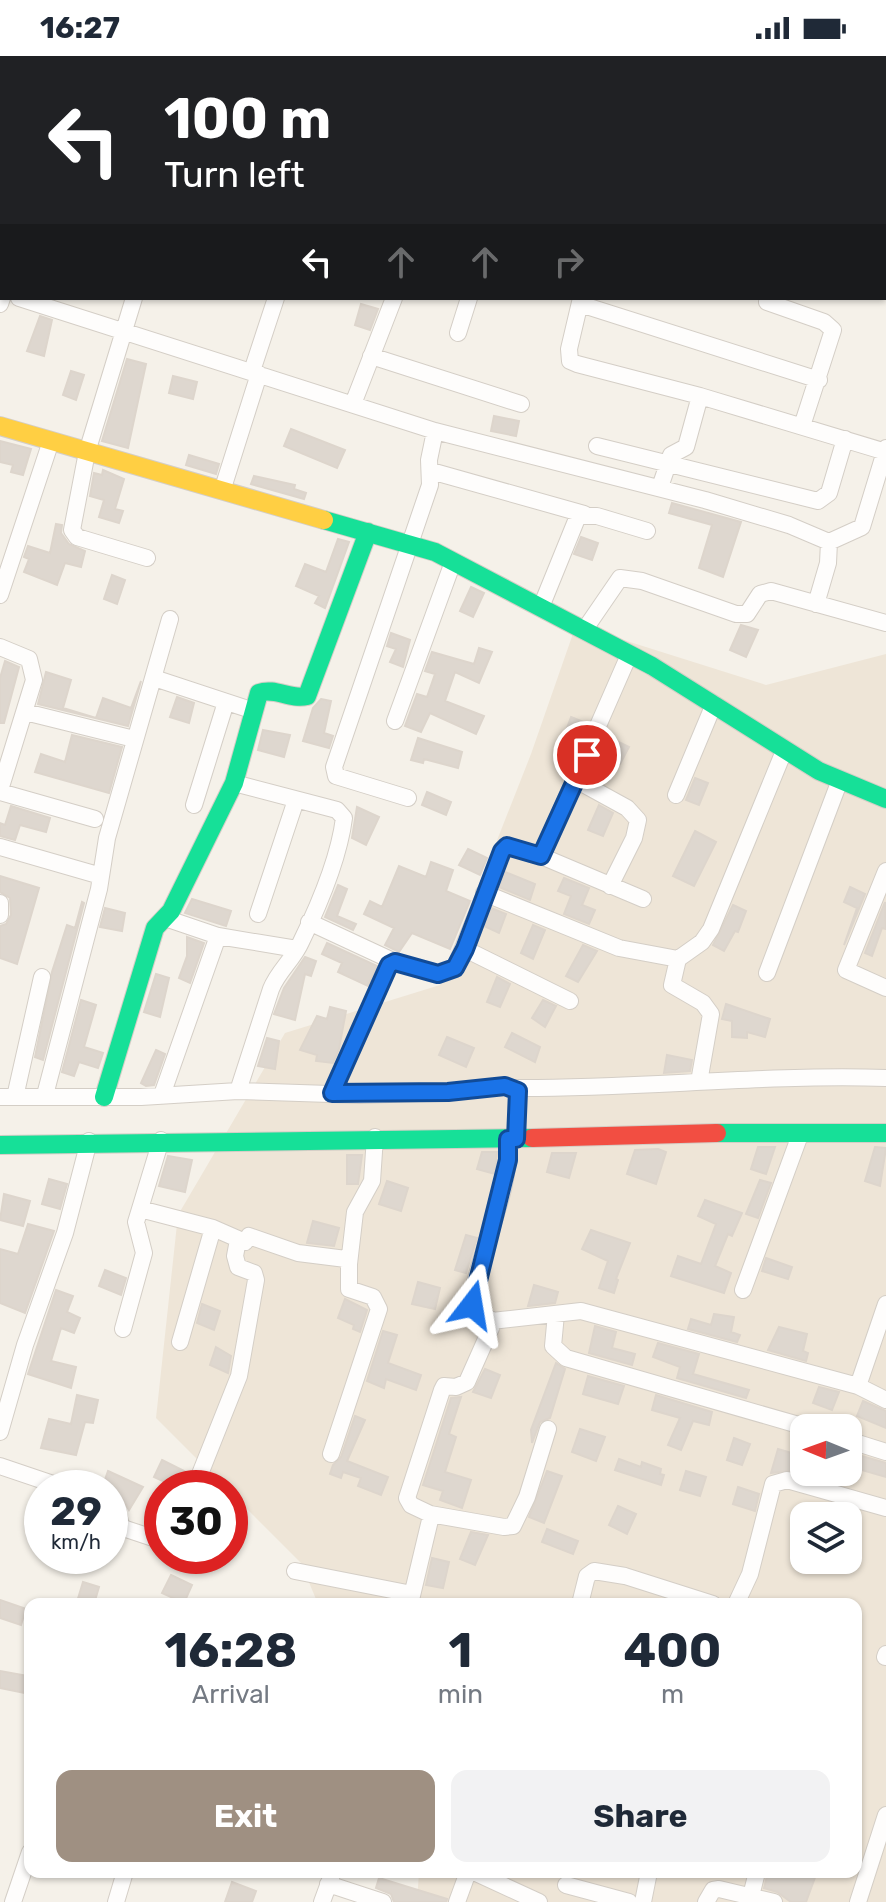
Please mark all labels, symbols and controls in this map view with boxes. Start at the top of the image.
text: 16:27 [40,10,120,46]
text: 100 m [164,86,331,152]
icon: left [32,88,136,192]
text: Turn left [164,153,305,196]
icon: left [295,240,339,284]
icon: ahead [379,240,423,284]
icon: ahead [463,240,507,284]
icon: right [547,240,591,284]
pin [553,721,621,789]
icon: arrive [565,733,609,777]
position arrow [430,1263,514,1347]
north arrow [790,1414,862,1486]
map controls [790,1414,862,1574]
speed limit sign: 30 [144,1470,248,1574]
text: 29 [50,1488,102,1535]
button: layers [790,1502,862,1574]
text: km/h [51,1530,101,1554]
text: 16:28 [164,1622,297,1679]
text: 1 [448,1622,472,1679]
text: 400 [623,1622,721,1679]
text: Arrival [192,1679,270,1710]
text: min [438,1679,483,1710]
text: m [661,1679,684,1710]
button: Exit [56,1770,435,1862]
button: Share [451,1770,830,1862]

